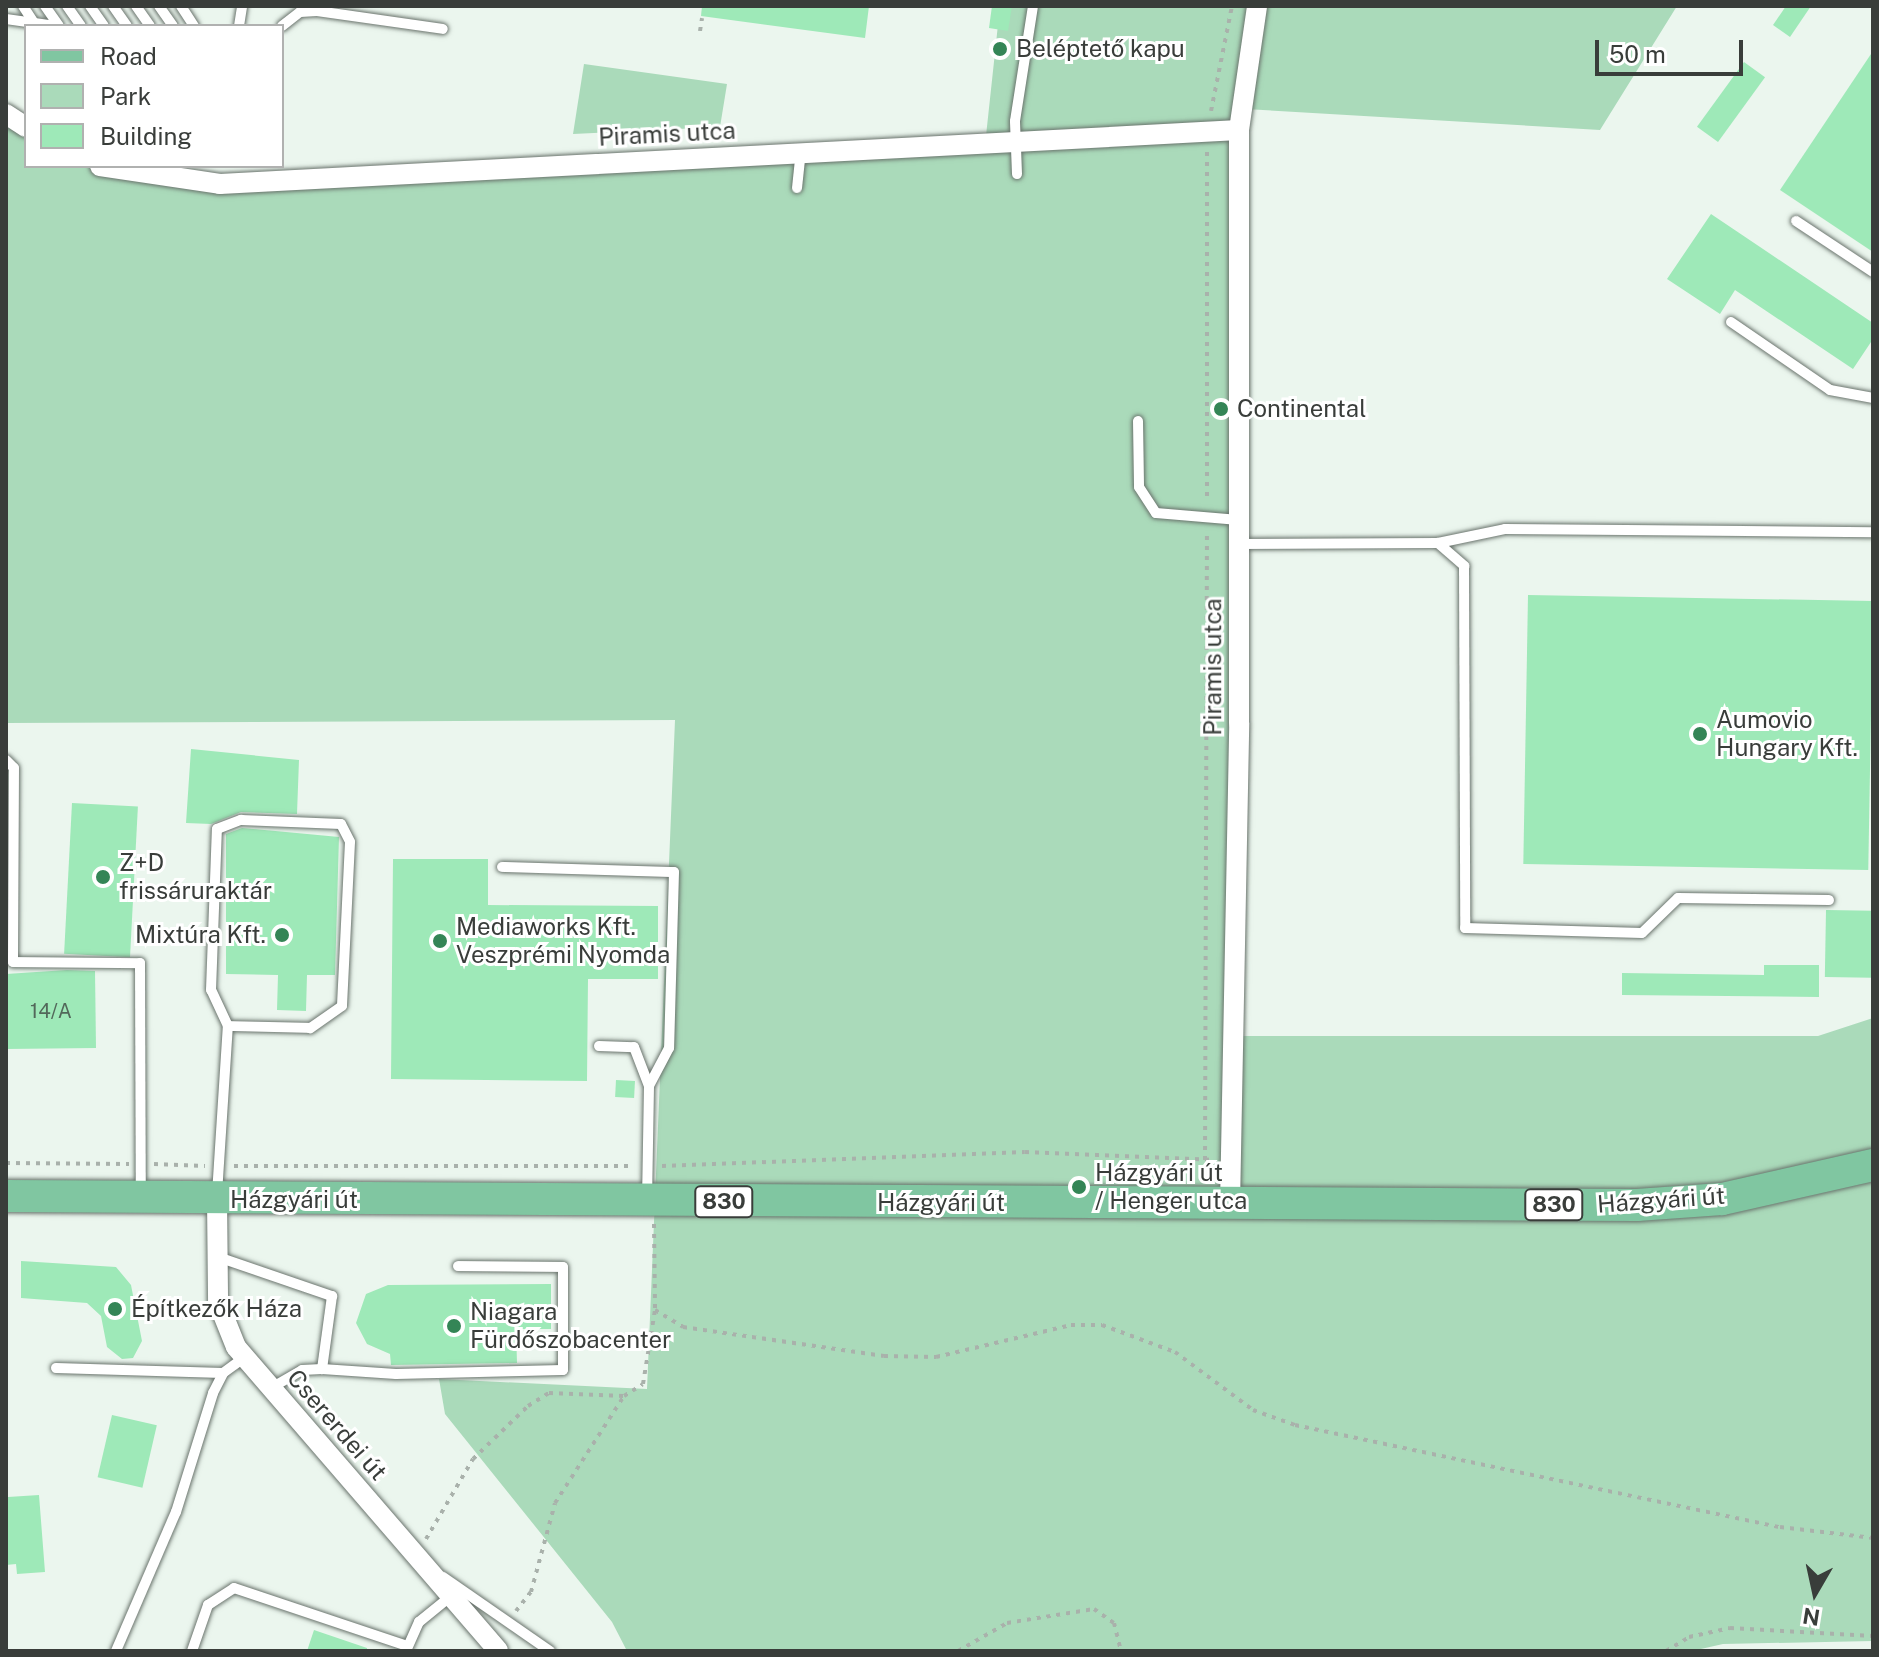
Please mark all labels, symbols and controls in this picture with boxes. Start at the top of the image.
legend [24,24,284,168]
scale bar [1599,24,1747,74]
place label: Beléptető kapu [1016,35,1185,63]
marker: Beléptető kapu [991,40,1009,58]
text: 50 m [1609,40,1666,68]
text: Road [100,42,157,70]
text: Park [100,82,151,110]
street label: Piramis utca [598,116,736,152]
text: Building [100,122,192,150]
place label: Continental [1237,395,1366,423]
marker: Continental [1212,400,1230,418]
street label: Piramis utca [1199,598,1227,736]
place label: Aumovio Hungary Kft. [1716,706,1858,762]
marker: Aumovio Hungary Kft. [1691,725,1709,743]
place label: Z+D frissáruraktár [119,849,272,905]
marker: Z+D frissáruraktár [94,868,112,886]
place label: Mediaworks Kft. Veszprémi Nyomda [456,913,670,969]
place label: Mixtúra Kft. [135,921,266,949]
marker: Mixtúra Kft. [273,926,291,944]
marker: Mediaworks Kft. Veszprémi Nyomda [431,932,449,950]
house number: 14/A [30,999,72,1023]
place label: Házgyári út / Henger utca [1095,1159,1247,1215]
marker: Házgyári út / Henger utca [1070,1178,1088,1196]
street label: Házgyári út [1596,1181,1726,1219]
road number: 830 [694,1184,754,1220]
street label: Házgyári út [230,1186,358,1214]
road number: 830 [1524,1187,1584,1223]
street label: Házgyári út [877,1189,1005,1217]
place label: Építkezők Háza [131,1295,302,1323]
place label: Niagara Fürdőszobacenter [470,1298,672,1354]
marker: Építkezők Háza [106,1300,124,1318]
marker: Niagara Fürdőszobacenter [445,1317,463,1335]
street label: Csererdei út [281,1364,393,1486]
north arrow [1775,1553,1855,1633]
text: N [1801,1603,1822,1631]

